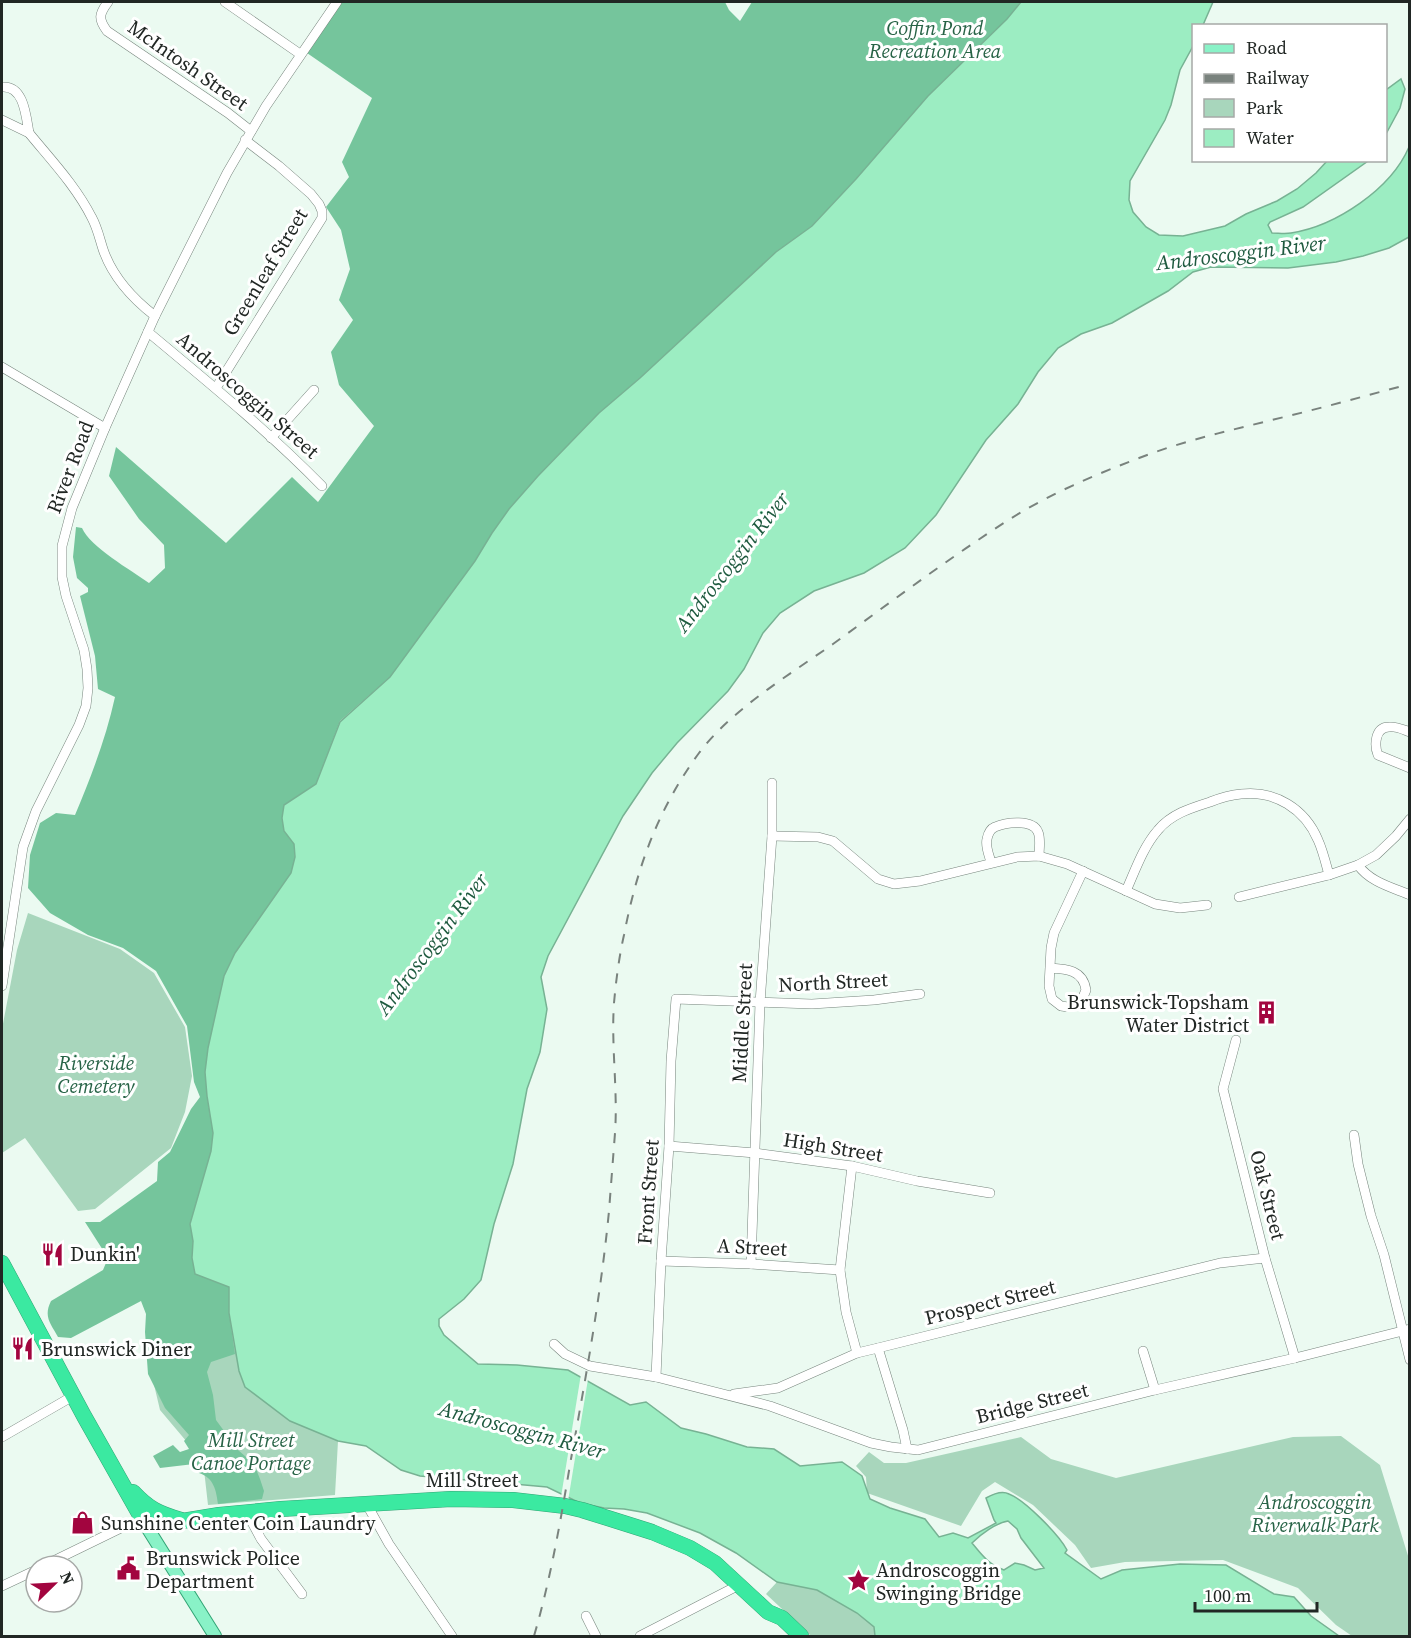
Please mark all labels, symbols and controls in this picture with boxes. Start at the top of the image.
street label: McIntosh Street [122,13,254,117]
park label: Coffin Pond Recreation Area [868,14,1002,65]
legend [1192,24,1387,162]
text: Road [1246,35,1287,60]
text: Railway [1246,65,1310,90]
text: Park [1246,95,1283,120]
text: Water [1246,125,1294,150]
street label: Greenleaf Street [216,203,314,341]
water label: Androscoggin River [1153,228,1328,277]
street label: Androscoggin Street [171,325,326,465]
street label: River Road [40,416,101,517]
water label: Androscoggin River [667,485,796,639]
water label: Androscoggin River [368,866,495,1021]
street label: Middle Street [725,962,759,1083]
street label: North Street [778,965,889,999]
place label: Brunswick-Topsham Water District [1067,988,1249,1039]
building icon: Brunswick-Topsham Water District [1254,1000,1280,1026]
park label: Riverside Cemetery [57,1049,135,1100]
street label: High Street [781,1125,885,1169]
street label: Front Street [630,1138,666,1245]
street label: Oak Street [1243,1147,1293,1243]
street label: A Street [716,1231,788,1263]
place label: Dunkin' [70,1240,140,1268]
restaurant icon: Dunkin' [39,1241,65,1267]
street label: Prospect Street [922,1272,1059,1332]
place label: Brunswick Diner [41,1335,192,1363]
restaurant icon: Brunswick Diner [10,1336,36,1362]
street label: Bridge Street [973,1375,1092,1430]
water label: Androscoggin River [435,1393,609,1466]
park label: Mill Street Canoe Portage [191,1426,311,1477]
street label: Mill Street [426,1466,519,1494]
park label: Androscoggin Riverwalk Park [1250,1488,1379,1539]
place label: Sunshine Center Coin Laundry [101,1509,376,1537]
shop icon: Sunshine Center Coin Laundry [70,1510,96,1536]
place label: Brunswick Police Department [146,1544,300,1595]
north arrow [24,1554,84,1614]
public building icon: Brunswick Police Department [115,1556,141,1582]
place label: Androscoggin Swinging Bridge [876,1556,1021,1607]
text: N [55,1568,80,1588]
place icon: Androscoggin Swinging Bridge [845,1568,871,1594]
scale bar [1195,1575,1316,1613]
text: 100 m [1204,1583,1251,1608]

